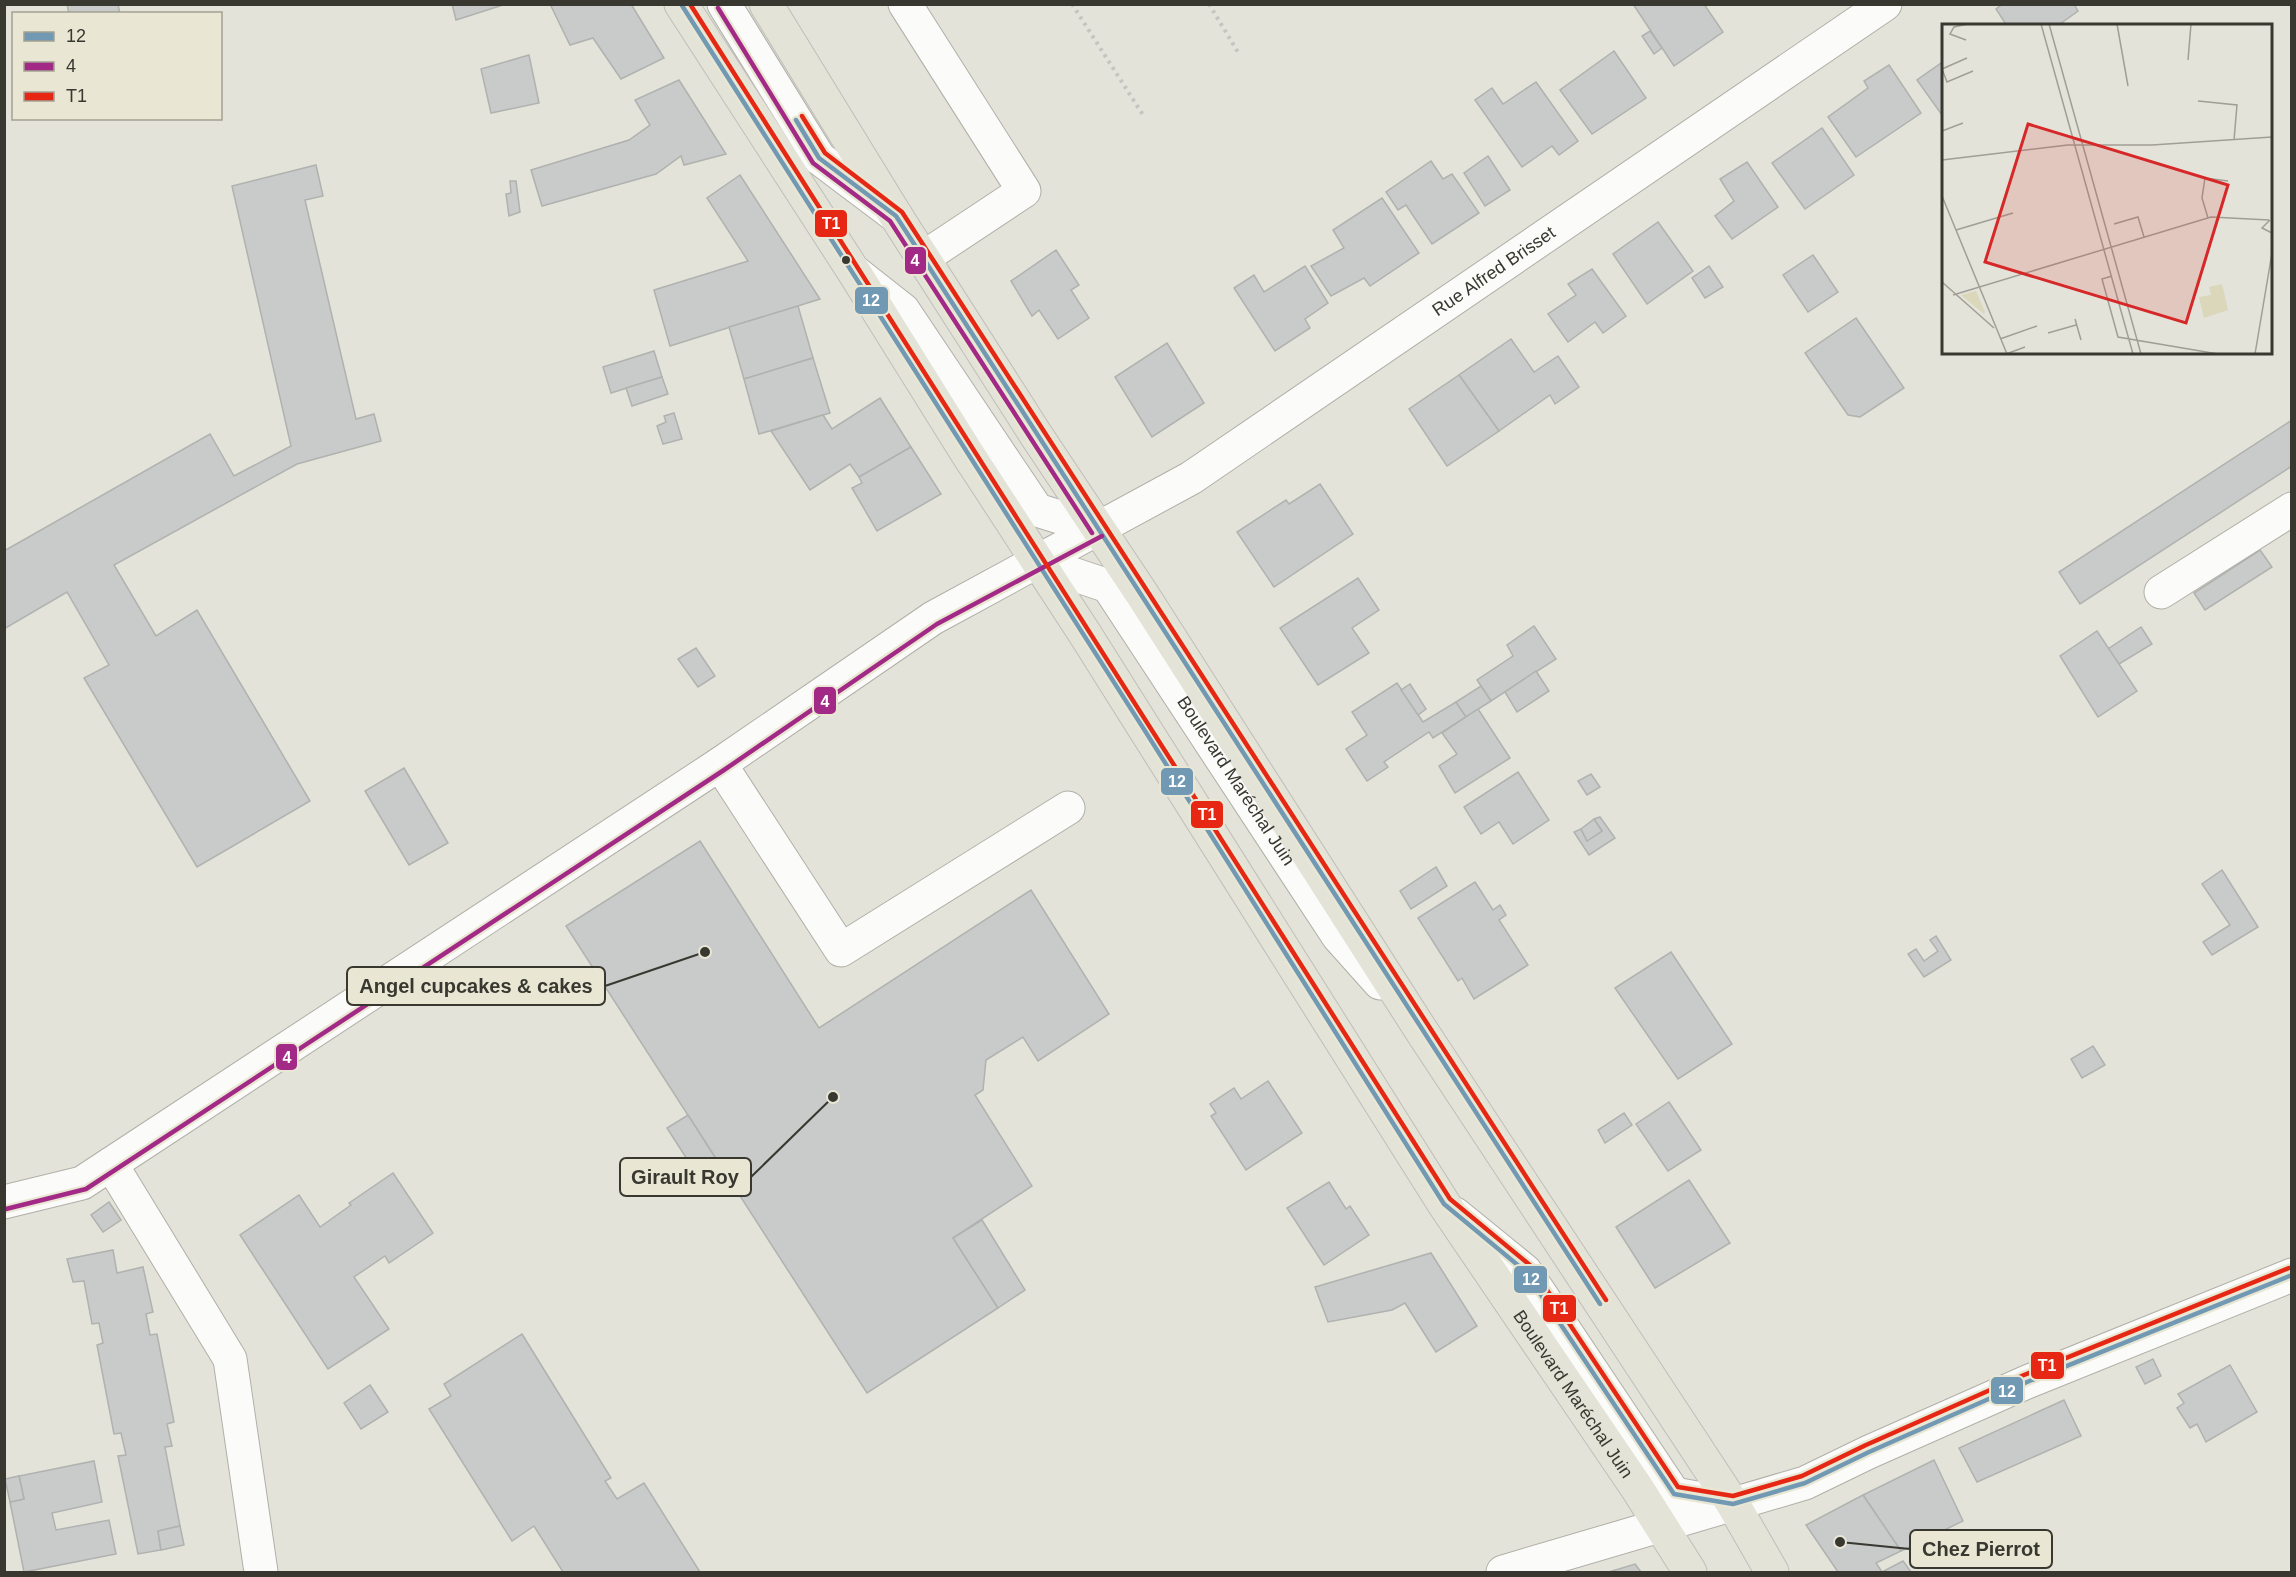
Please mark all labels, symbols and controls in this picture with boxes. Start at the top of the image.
legend [12,12,222,120]
inset map [1942,24,2272,354]
text: 12 [66,26,86,46]
text: 4 [66,56,76,76]
text: T1 [66,86,87,106]
line badge: T1 [814,209,848,238]
text: T1 [822,215,840,232]
street label: Rue Alfred Brisset [1429,222,1559,320]
line badge: 4 [904,246,927,275]
text: 4 [911,252,920,269]
unlabelled marker [840,254,852,266]
line badge: 12 [854,286,889,315]
text: 12 [862,292,880,309]
line badge: 4 [813,686,837,715]
street label: Boulevard Maréchal Juin [1173,692,1299,869]
text: 4 [821,693,830,710]
line badge: 12 [1160,767,1194,796]
text: 12 [1168,773,1186,790]
line badge: T1 [1190,800,1224,829]
text: T1 [1198,806,1216,823]
callout: Angel cupcakes & cakes [347,967,605,1005]
text: Angel cupcakes & cakes [359,975,593,997]
line badge: 4 [275,1043,298,1071]
text: 4 [283,1049,292,1066]
callout: Girault Roy [620,1158,751,1196]
text: Girault Roy [631,1166,740,1188]
line badge: 12 [1513,1265,1548,1294]
text: 12 [1522,1271,1540,1288]
line badge: T1 [1542,1294,1577,1323]
text: T1 [1550,1300,1568,1317]
street label: Boulevard Maréchal Juin [1509,1307,1637,1482]
line badge: T1 [2030,1351,2065,1380]
text: T1 [2038,1357,2056,1374]
line badge: 12 [1990,1376,2024,1405]
text: 12 [1998,1383,2016,1400]
callout: Chez Pierrot [1910,1530,2052,1568]
text: Chez Pierrot [1922,1538,2040,1560]

